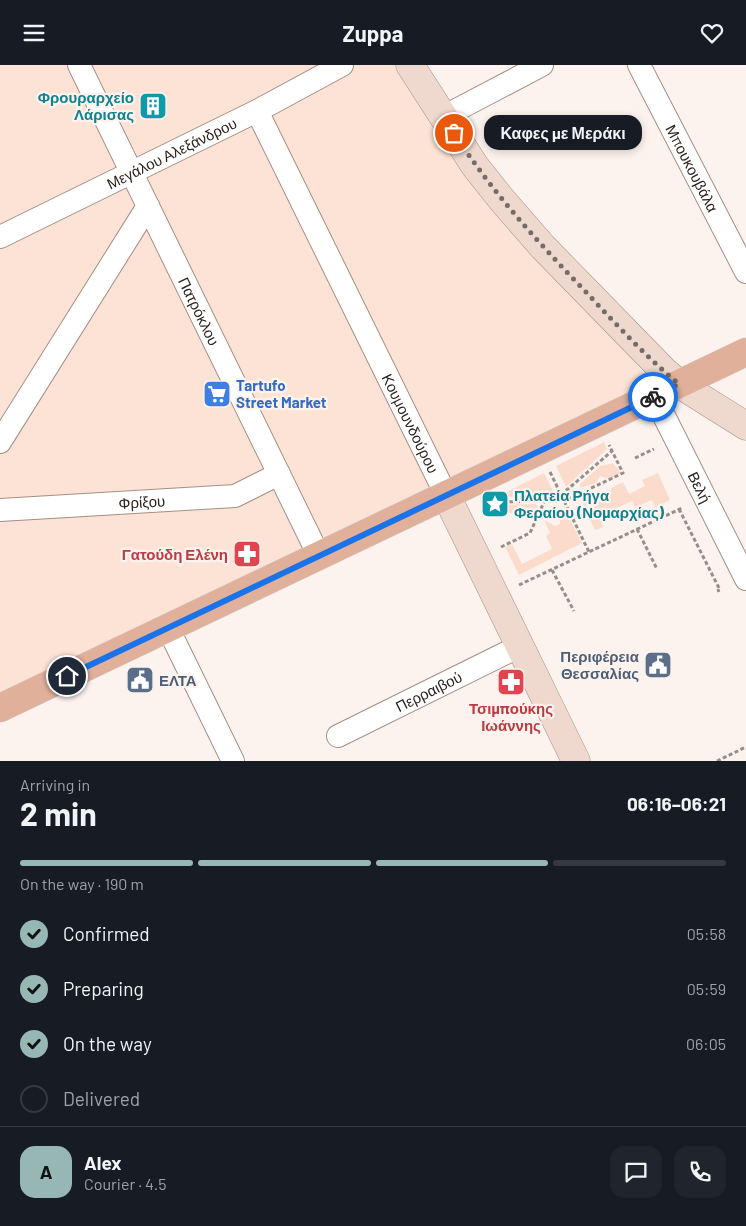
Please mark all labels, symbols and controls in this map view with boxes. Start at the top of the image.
icon: menu [20,19,48,47]
icon: heart [698,19,726,47]
text: Zuppa [343,20,403,46]
place label: Φρουραρχείο Λάρισας [38,88,134,123]
building icon: Φρουραρχείο Λάρισας [138,91,168,121]
pin [433,112,475,154]
street label: Μεγάλου Αλεξάνδρου [104,114,239,192]
callout: Καφες με Μεράκι [484,115,642,151]
icon: bag [440,119,468,147]
street label: Μπουκουβάλα [662,121,722,215]
text: Καφες με Μεράκι [500,123,626,142]
street label: Πατρόκλου [175,274,224,348]
street label: Κουμουνδούρου [379,371,443,476]
courier [628,372,678,422]
place label: Tartufo Street Market [236,376,327,411]
supermarket icon: Tartufo Street Market [202,379,232,409]
icon: bike [639,383,667,411]
street label: Βελή [684,469,715,506]
place label: Πλατεία Ρήγα Φεραίου (Νομαρχίας) [514,486,665,521]
place icon: Πλατεία Ρήγα Φεραίου (Νομαρχίας) [480,489,510,519]
street label: Φρίξου [118,491,166,512]
pharmacy icon: Γατούδη Ελένη [232,539,262,569]
place label: Γατούδη Ελένη [122,545,228,563]
place label: Περιφέρεια Θεσσαλίας [560,647,640,682]
public building icon: Περιφέρεια Θεσσαλίας [643,650,673,680]
pin [46,655,88,697]
icon: home [53,662,81,690]
public building icon: ΕΛΤΑ [125,665,155,695]
street label: Περραιβού [392,667,465,715]
pharmacy icon: Τσιμπούκης Ιωάννης [496,667,526,697]
place label: ΕΛΤΑ [159,671,197,689]
place label: Τσιμπούκης Ιωάννης [469,699,553,734]
text: Arriving in [20,775,90,794]
text: 06:16–06:21 [627,792,726,815]
text: 2 min [20,794,97,832]
text: On the way · 190 m [20,874,144,893]
icon: check [20,920,48,948]
text: Confirmed [63,922,150,945]
text: 05:58 [687,924,726,943]
icon: check [20,975,48,1003]
text: Preparing [63,977,144,1000]
text: 05:59 [687,979,726,998]
icon: check [20,1030,48,1058]
text: On the way [63,1032,152,1055]
text: 06:05 [686,1034,726,1053]
text: Delivered [63,1087,140,1110]
button: chat [610,1146,662,1198]
button: phone [674,1146,726,1198]
text: Alex [84,1151,122,1174]
text: A [40,1160,52,1183]
text: Courier · 4.5 [84,1174,167,1193]

